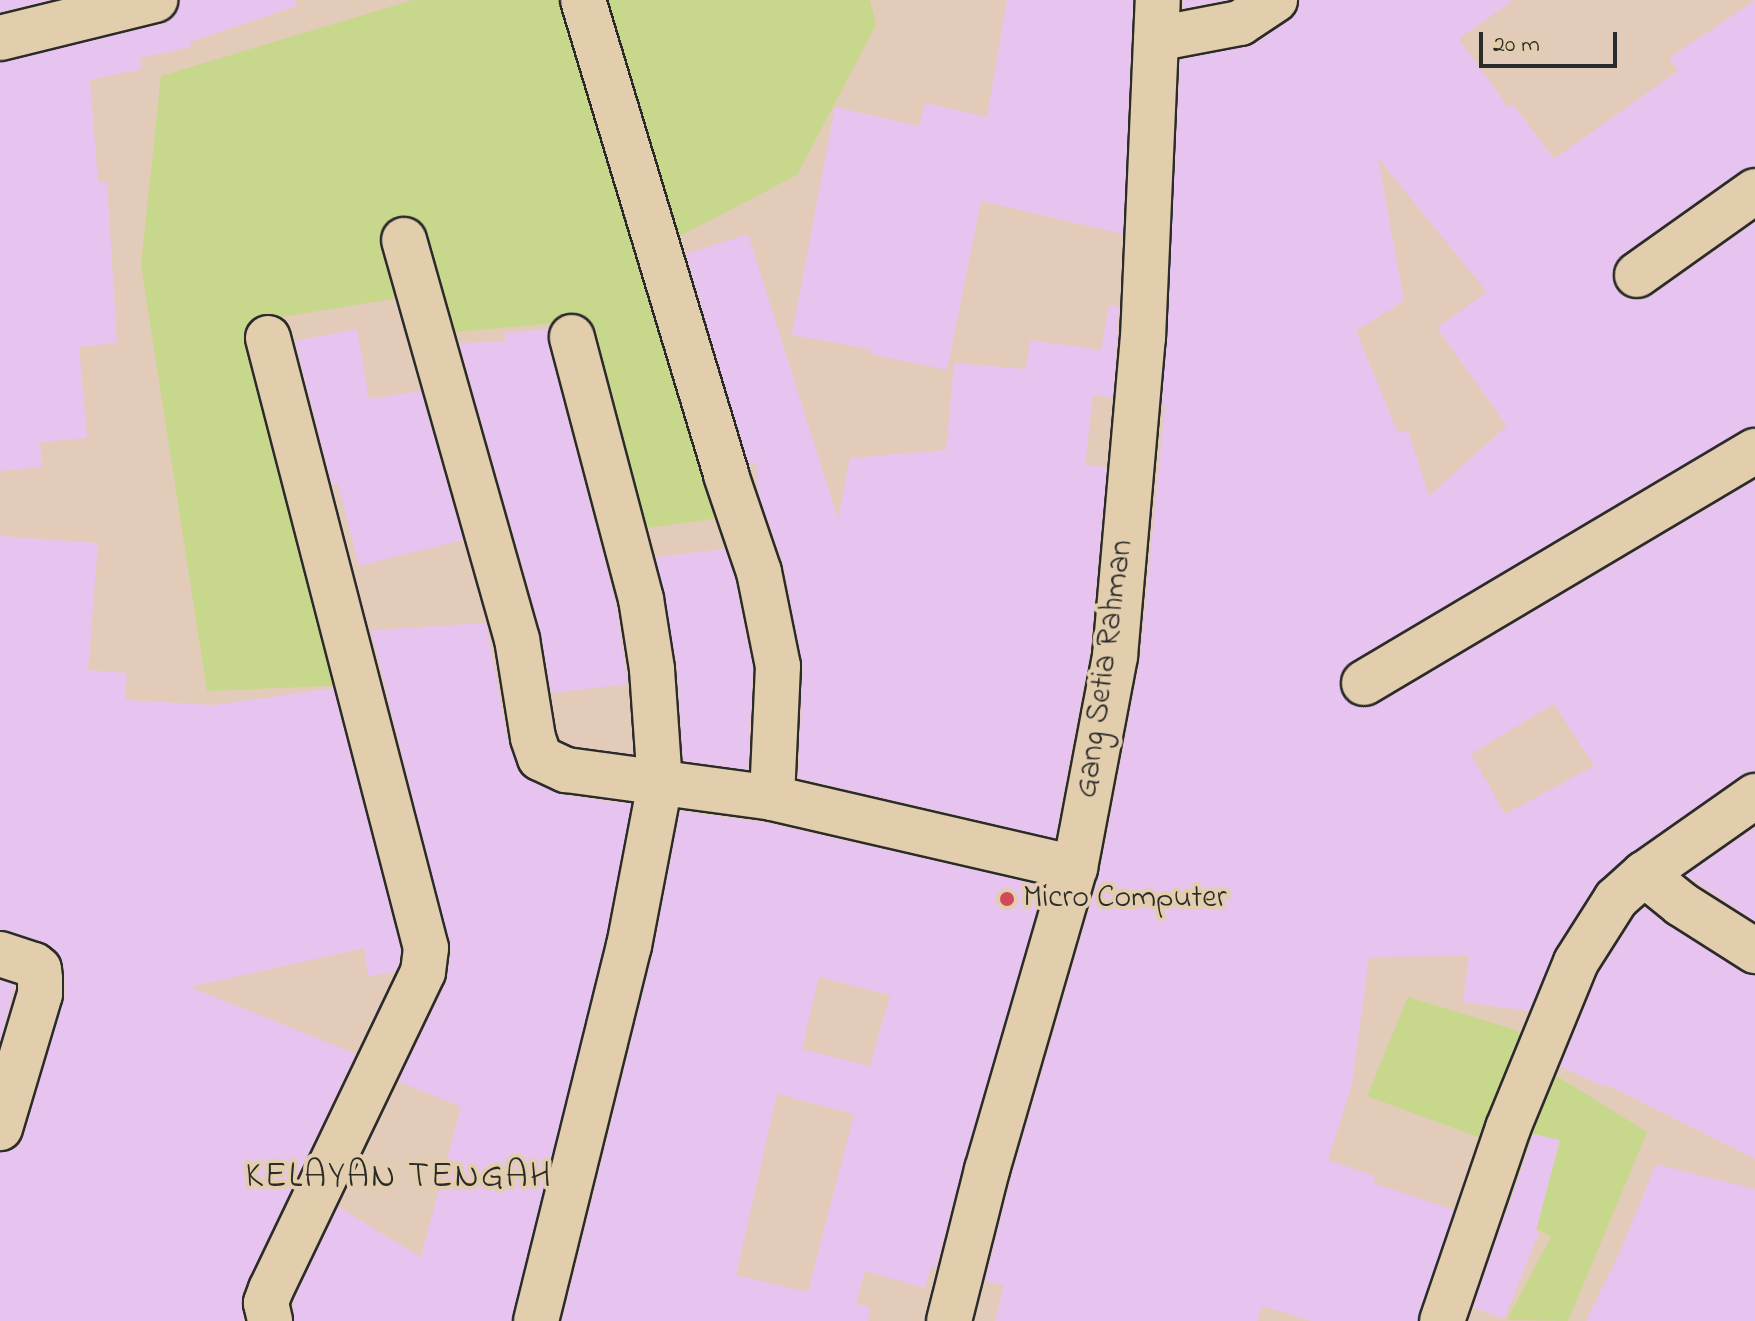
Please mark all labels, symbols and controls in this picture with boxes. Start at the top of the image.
scale bar [1483,16,1621,66]
text: 20 m [1493,28,1540,63]
street label: Gang Setia Rahman [1069,537,1143,801]
place label: Micro Computer [1023,880,1227,918]
marker: Micro Computer [998,890,1016,908]
district label: KELAYAN TENGAH [245,1156,553,1200]

